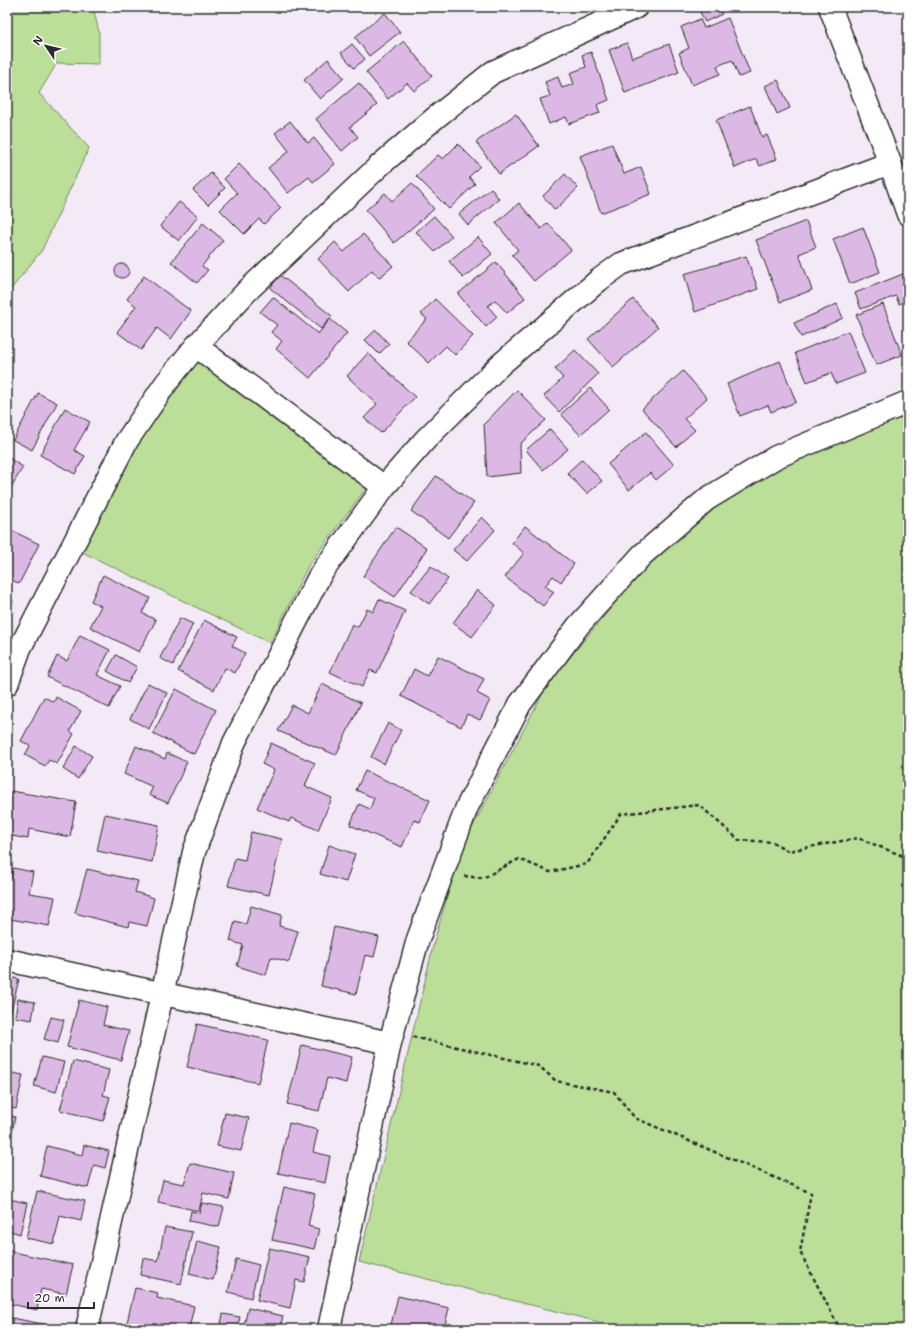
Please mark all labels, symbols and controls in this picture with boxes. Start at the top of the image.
north arrow [26,26,66,66]
text: N [30,32,47,48]
scale bar [28,1284,94,1310]
text: 20 m [34,1290,65,1306]

